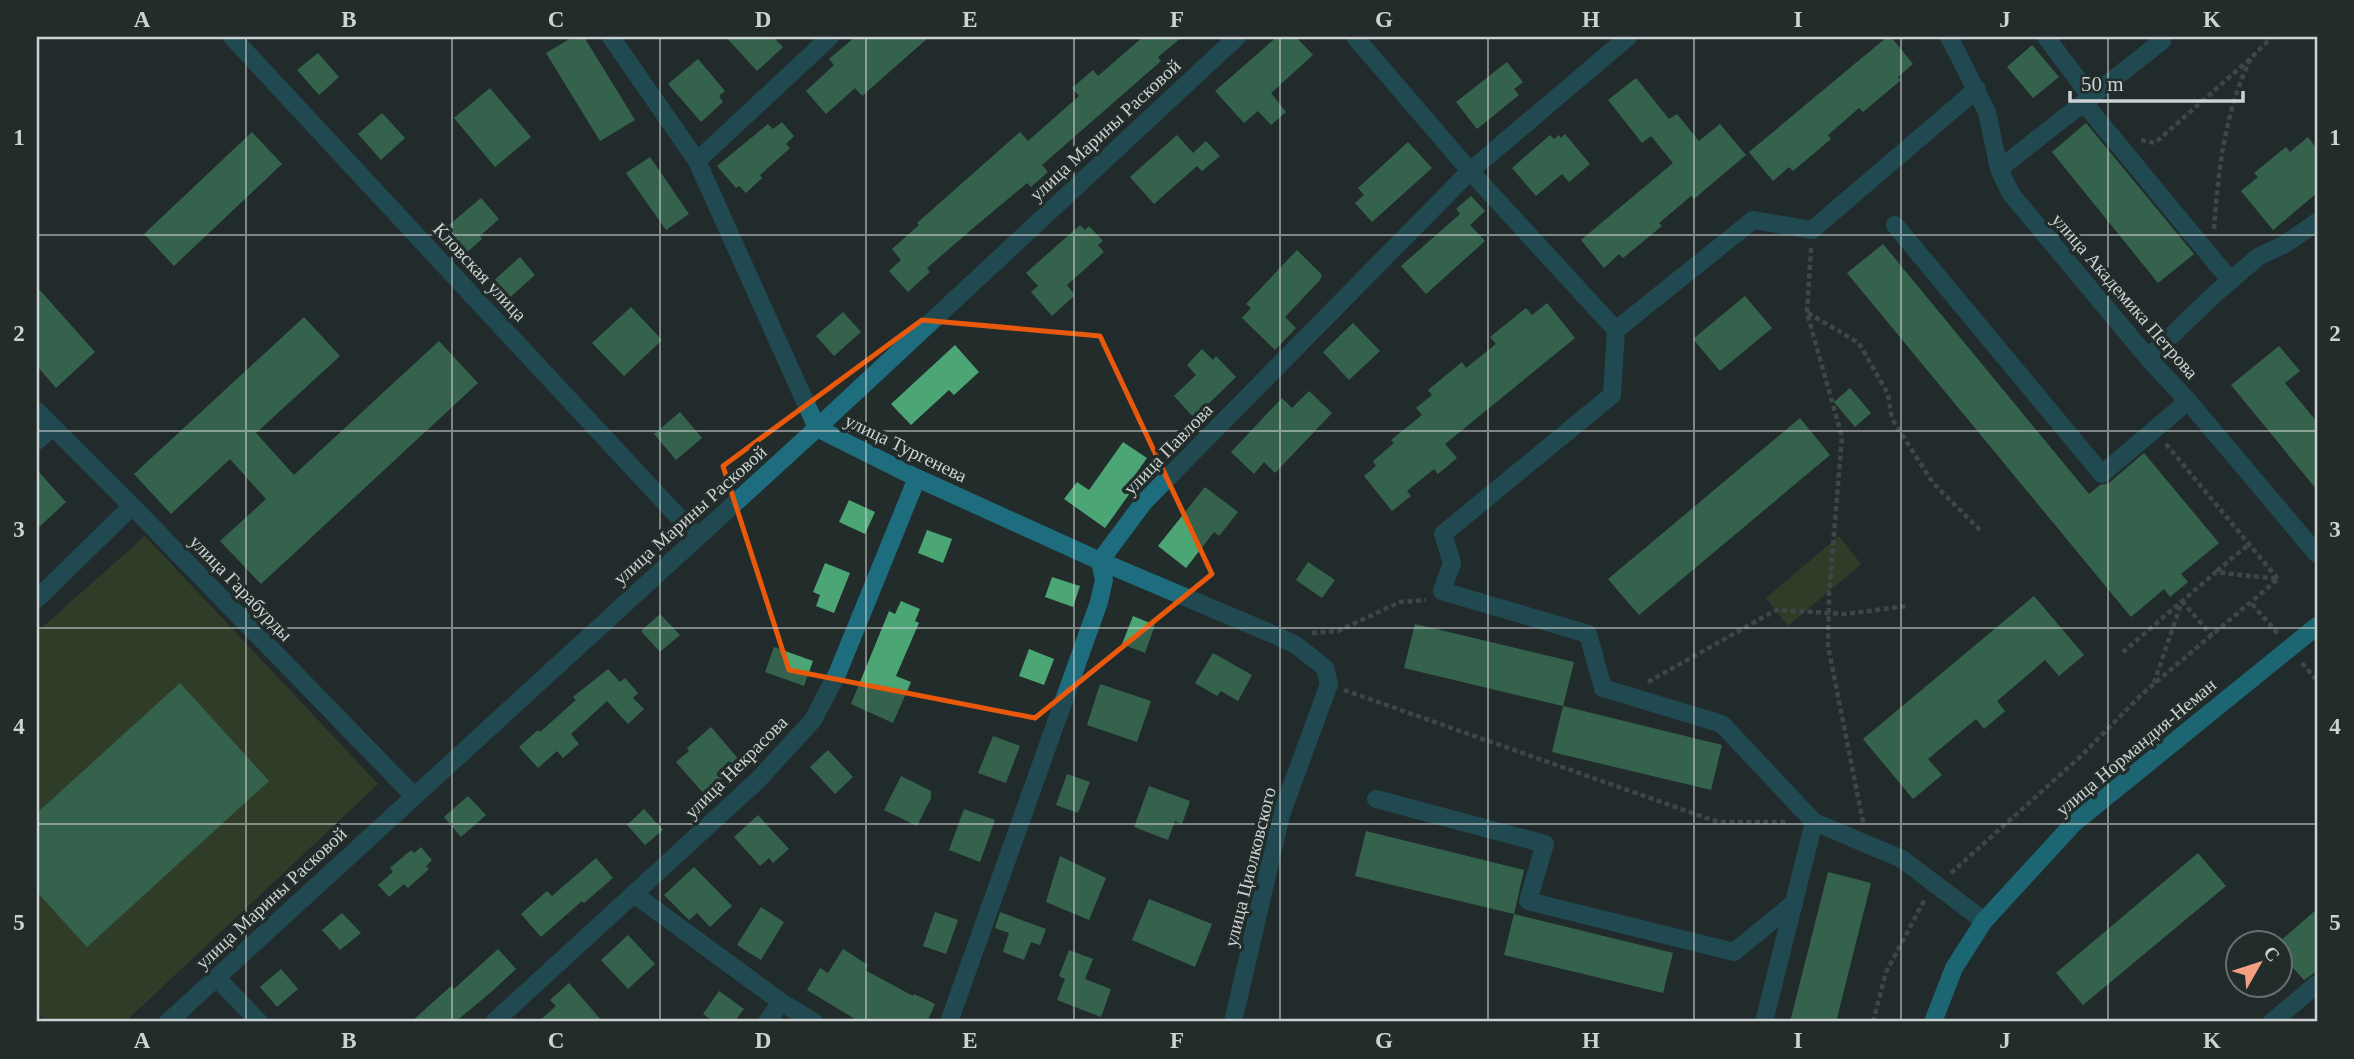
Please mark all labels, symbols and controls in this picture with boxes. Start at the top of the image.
text: A [134,7,151,32]
text: B [341,7,357,32]
text: C [548,7,564,32]
text: D [755,7,771,32]
text: E [962,7,978,32]
text: F [1170,7,1184,32]
text: G [1375,7,1393,32]
text: H [1582,7,1600,32]
text: I [1794,7,1803,32]
text: J [1999,7,2011,32]
text: K [2203,7,2221,32]
street label: улица Марины Расковой [1025,55,1185,205]
scale bar [2070,60,2244,104]
text: 50 m [2081,72,2124,96]
text: 1 [13,125,25,150]
text: 1 [2329,125,2341,150]
street label: улица Академика Петрова [2048,209,2203,383]
street label: Кловская улица [429,218,531,326]
text: 2 [13,321,25,346]
text: 2 [2329,321,2341,346]
street label: улица Павлова [1119,399,1217,499]
street label: улица Тургенева [842,409,971,487]
street label: улица Марины Расковой [609,441,771,589]
text: 3 [13,517,25,542]
text: 3 [2329,517,2341,542]
street label: улица Гарабурды [185,531,297,645]
street label: улица Нормандия-Неман [2052,674,2220,820]
street label: улица Некрасова [680,711,792,823]
text: 4 [13,714,25,739]
text: 4 [2329,714,2341,739]
street label: улица Циолковского [1220,785,1280,949]
street label: улица Марины Расковой [191,823,351,973]
text: 5 [13,910,25,935]
text: 5 [2329,910,2341,935]
north arrow [2224,930,2294,1000]
text: С [2259,942,2284,966]
text: A [134,1028,151,1053]
text: B [341,1028,357,1053]
text: C [548,1028,564,1053]
text: D [755,1028,771,1053]
text: E [962,1028,978,1053]
text: F [1170,1028,1184,1053]
text: G [1375,1028,1393,1053]
text: H [1582,1028,1600,1053]
text: I [1794,1028,1803,1053]
text: J [1999,1028,2011,1053]
text: K [2203,1028,2221,1053]

